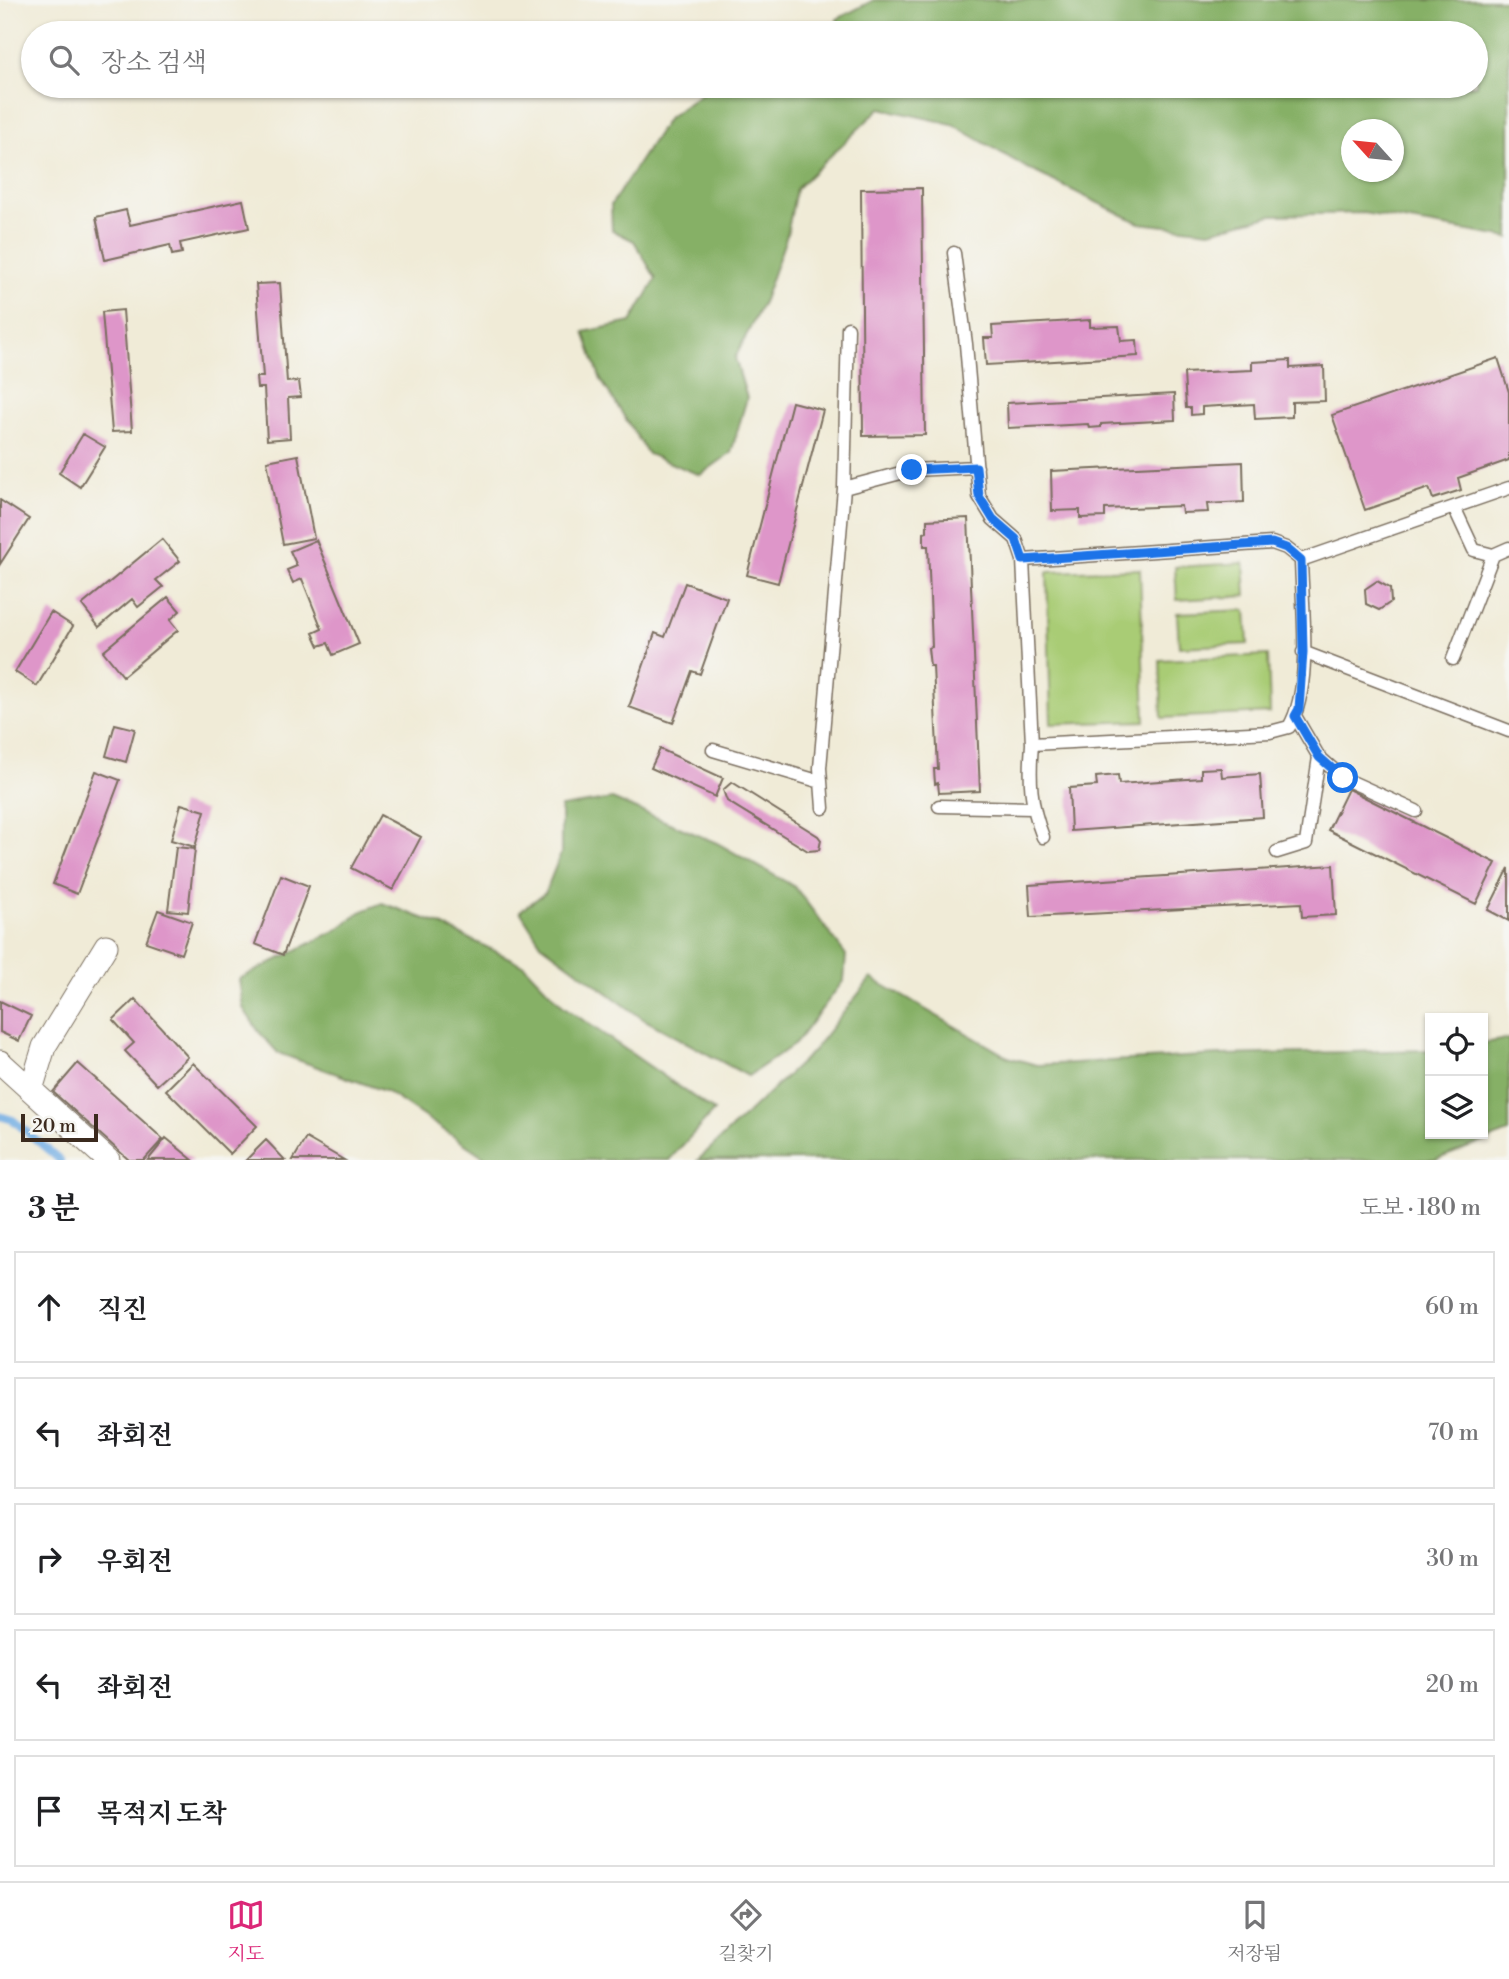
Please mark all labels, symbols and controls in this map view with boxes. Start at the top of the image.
search box [21,21,1488,98]
icon: search [45,41,83,79]
text: 장소 검색 [101,47,207,79]
north arrow [1341,119,1404,182]
route end [896,454,927,485]
route start [1327,762,1358,793]
map controls [1425,1013,1488,1139]
button: locate [1425,1013,1488,1076]
button: layers [1425,1076,1488,1139]
scale bar [21,1111,98,1143]
text: 20 m [32,1114,76,1138]
text: 3 분 [28,1190,80,1228]
text: 도보 · 180 m [1360,1194,1481,1222]
icon: ahead [30,1288,68,1326]
text: 60 m [1425,1293,1479,1321]
text: 직진 [97,1294,147,1326]
icon: left [30,1414,68,1452]
text: 70 m [1428,1419,1479,1447]
text: 좌회전 [97,1420,172,1452]
icon: right [30,1540,68,1578]
text: 30 m [1426,1545,1479,1573]
text: 우회전 [97,1546,172,1578]
icon: left [30,1666,68,1704]
text: 20 m [1426,1671,1479,1699]
text: 좌회전 [97,1672,172,1704]
icon: arrive [30,1792,68,1830]
text: 목적지 도착 [97,1798,227,1830]
tab: 지도 [227,1896,265,1966]
tab: 길찾기 [718,1896,774,1966]
tab: 저장됨 [1227,1896,1282,1966]

